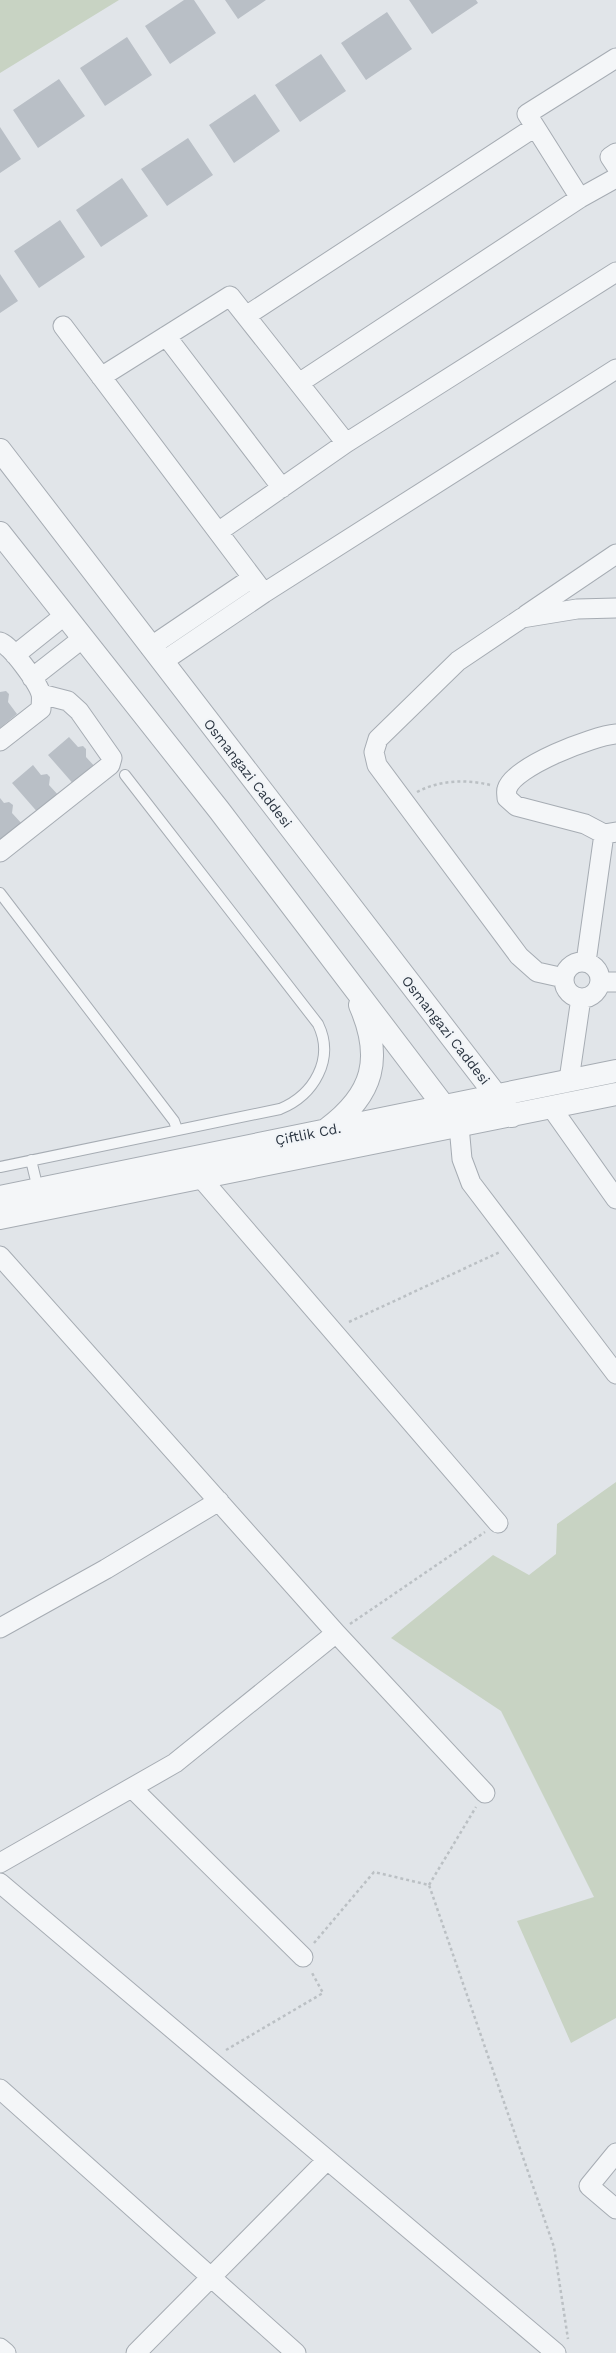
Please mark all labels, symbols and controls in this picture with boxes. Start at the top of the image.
street label: Osmangazi Caddesi [201,716,295,830]
street label: Osmangazi Caddesi [399,973,493,1087]
street label: Çiftlik Cd. [274,1120,342,1148]

